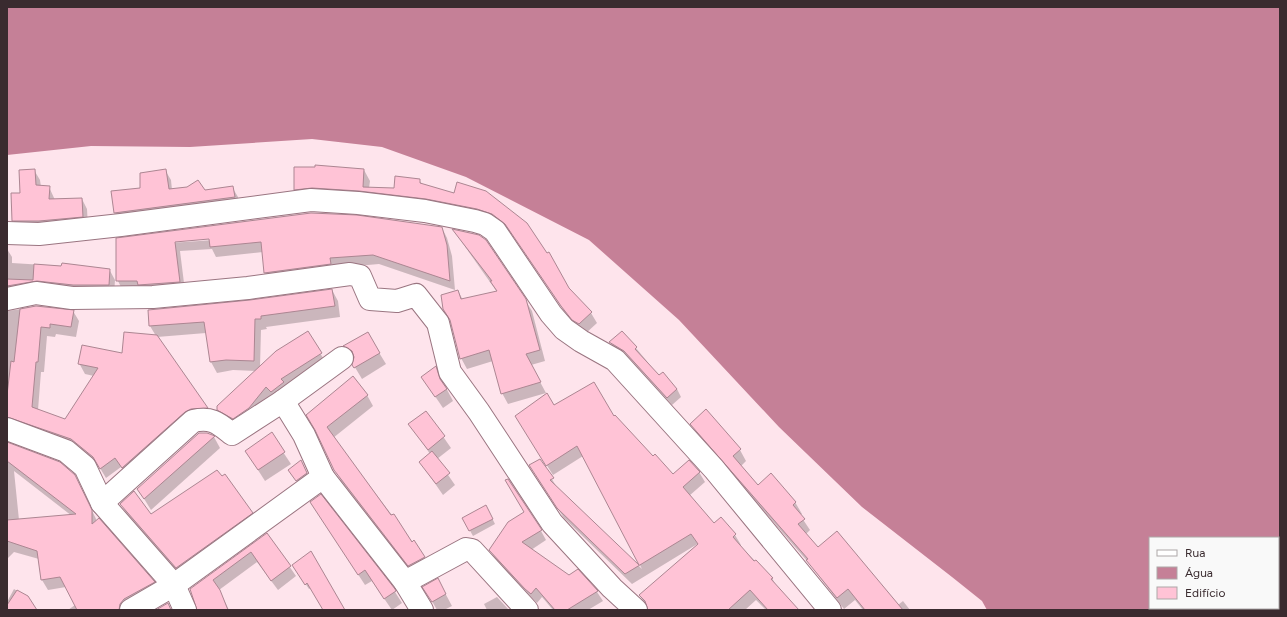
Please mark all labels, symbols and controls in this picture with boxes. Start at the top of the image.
legend [1149,537,1279,609]
text: Rua [1185,546,1205,560]
text: Água [1185,566,1213,580]
text: Edifício [1185,586,1225,600]

